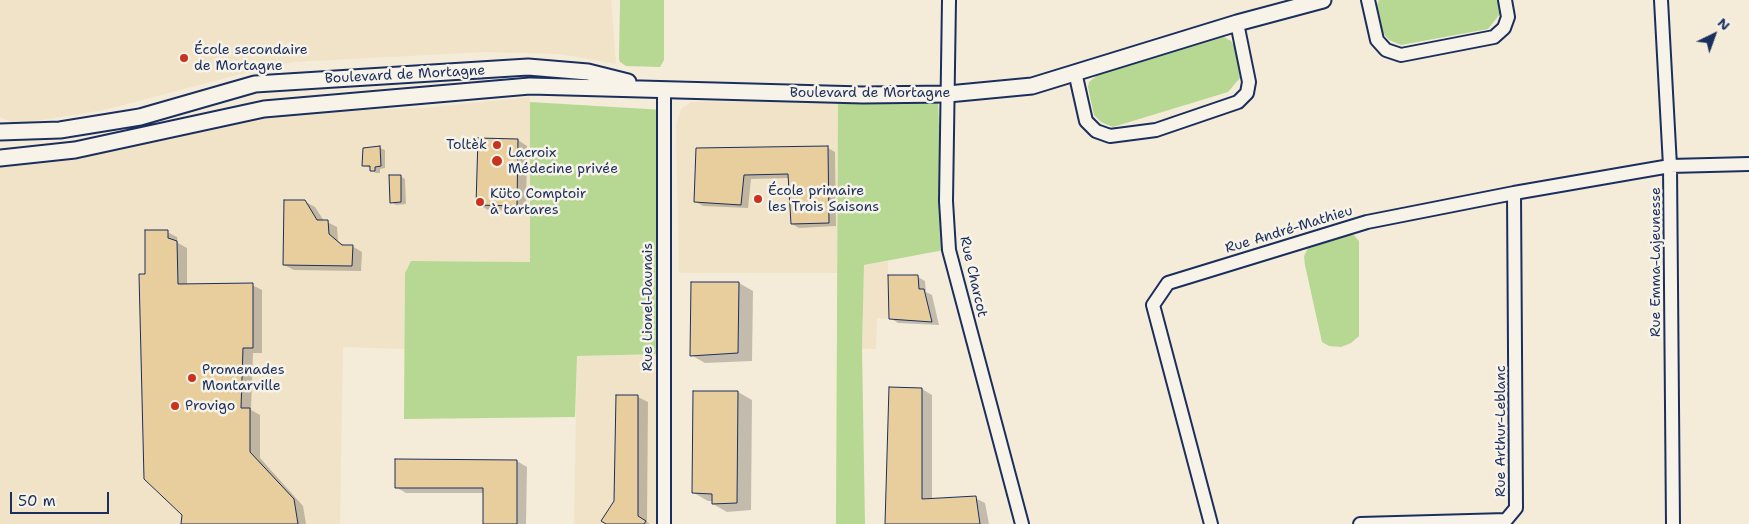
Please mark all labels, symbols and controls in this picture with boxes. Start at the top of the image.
north arrow [1689,10,1739,60]
text: N [1714,13,1734,34]
place label: École secondaire de Mortagne [194,42,308,74]
marker: École secondaire de Mortagne [178,52,190,64]
street label: Boulevard de Mortagne [324,62,486,88]
street label: Boulevard de Mortagne [790,85,950,101]
place label: Toltèk [446,137,487,153]
marker: Toltèk [491,139,503,151]
place label: Lacroix Médecine privée [508,145,618,178]
marker: Lacroix Médecine privée [490,154,504,168]
place label: École primaire les Trois Saisons [768,183,879,216]
place label: Küto Comptoir à tartares [490,186,586,218]
street label: Rue Emma-Lajeunesse [1648,187,1664,337]
marker: École primaire les Trois Saisons [752,193,764,205]
marker: Küto Comptoir à tartares [474,196,486,208]
street label: Rue André-Mathieu [1223,203,1355,257]
street label: Rue Charcot [956,235,990,319]
street label: Rue Lionel-Daunais [640,243,656,371]
place label: Promenades Montarville [202,362,285,394]
street label: Rue Arthur-Leblanc [1493,365,1509,497]
marker: Promenades Montarville [186,372,198,384]
place label: Provigo [185,398,235,414]
marker: Provigo [169,400,181,412]
scale bar [12,482,111,514]
text: 50 m [18,491,56,511]

